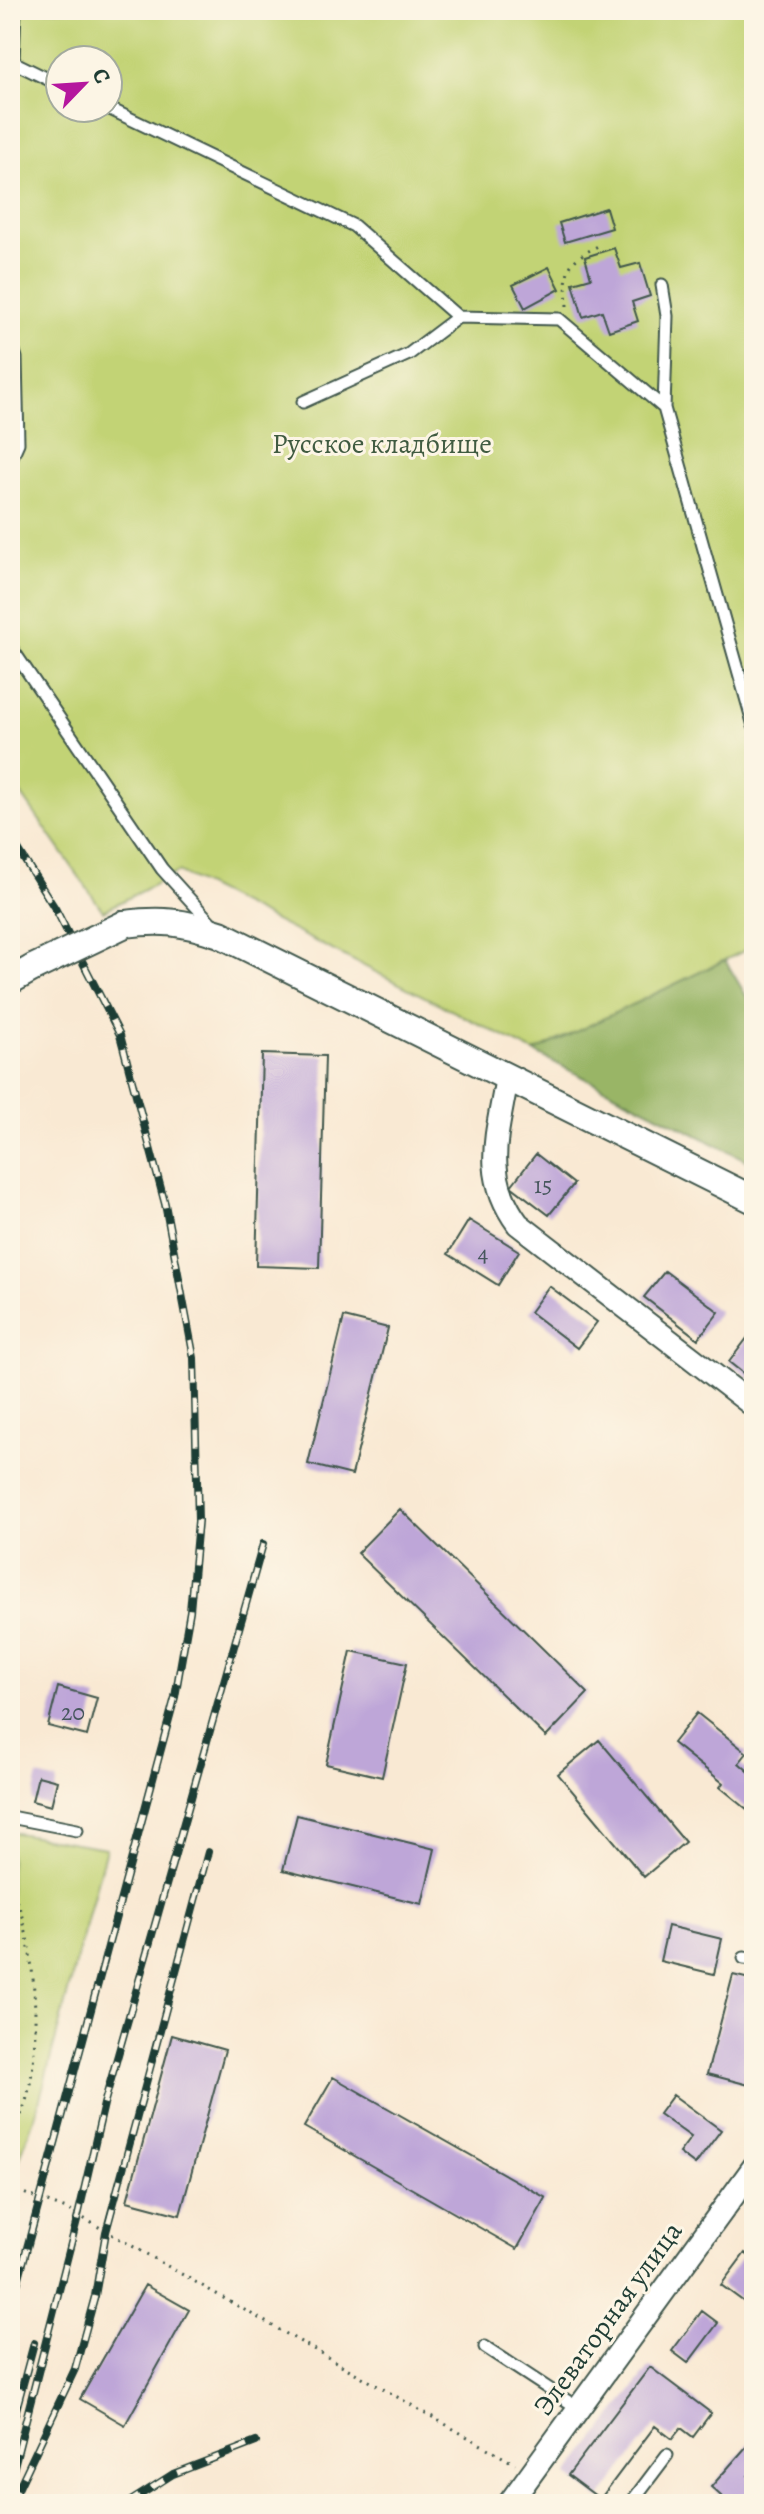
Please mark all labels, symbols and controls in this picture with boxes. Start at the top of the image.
north arrow [44,44,124,124]
text: С [85,63,118,88]
park label: Русское кладбище [272,425,492,463]
house number: 15 [534,1169,552,1201]
house number: 4 [478,1237,489,1269]
house number: 20 [61,1696,85,1728]
street label: Элеваторная улица [524,2214,691,2423]

